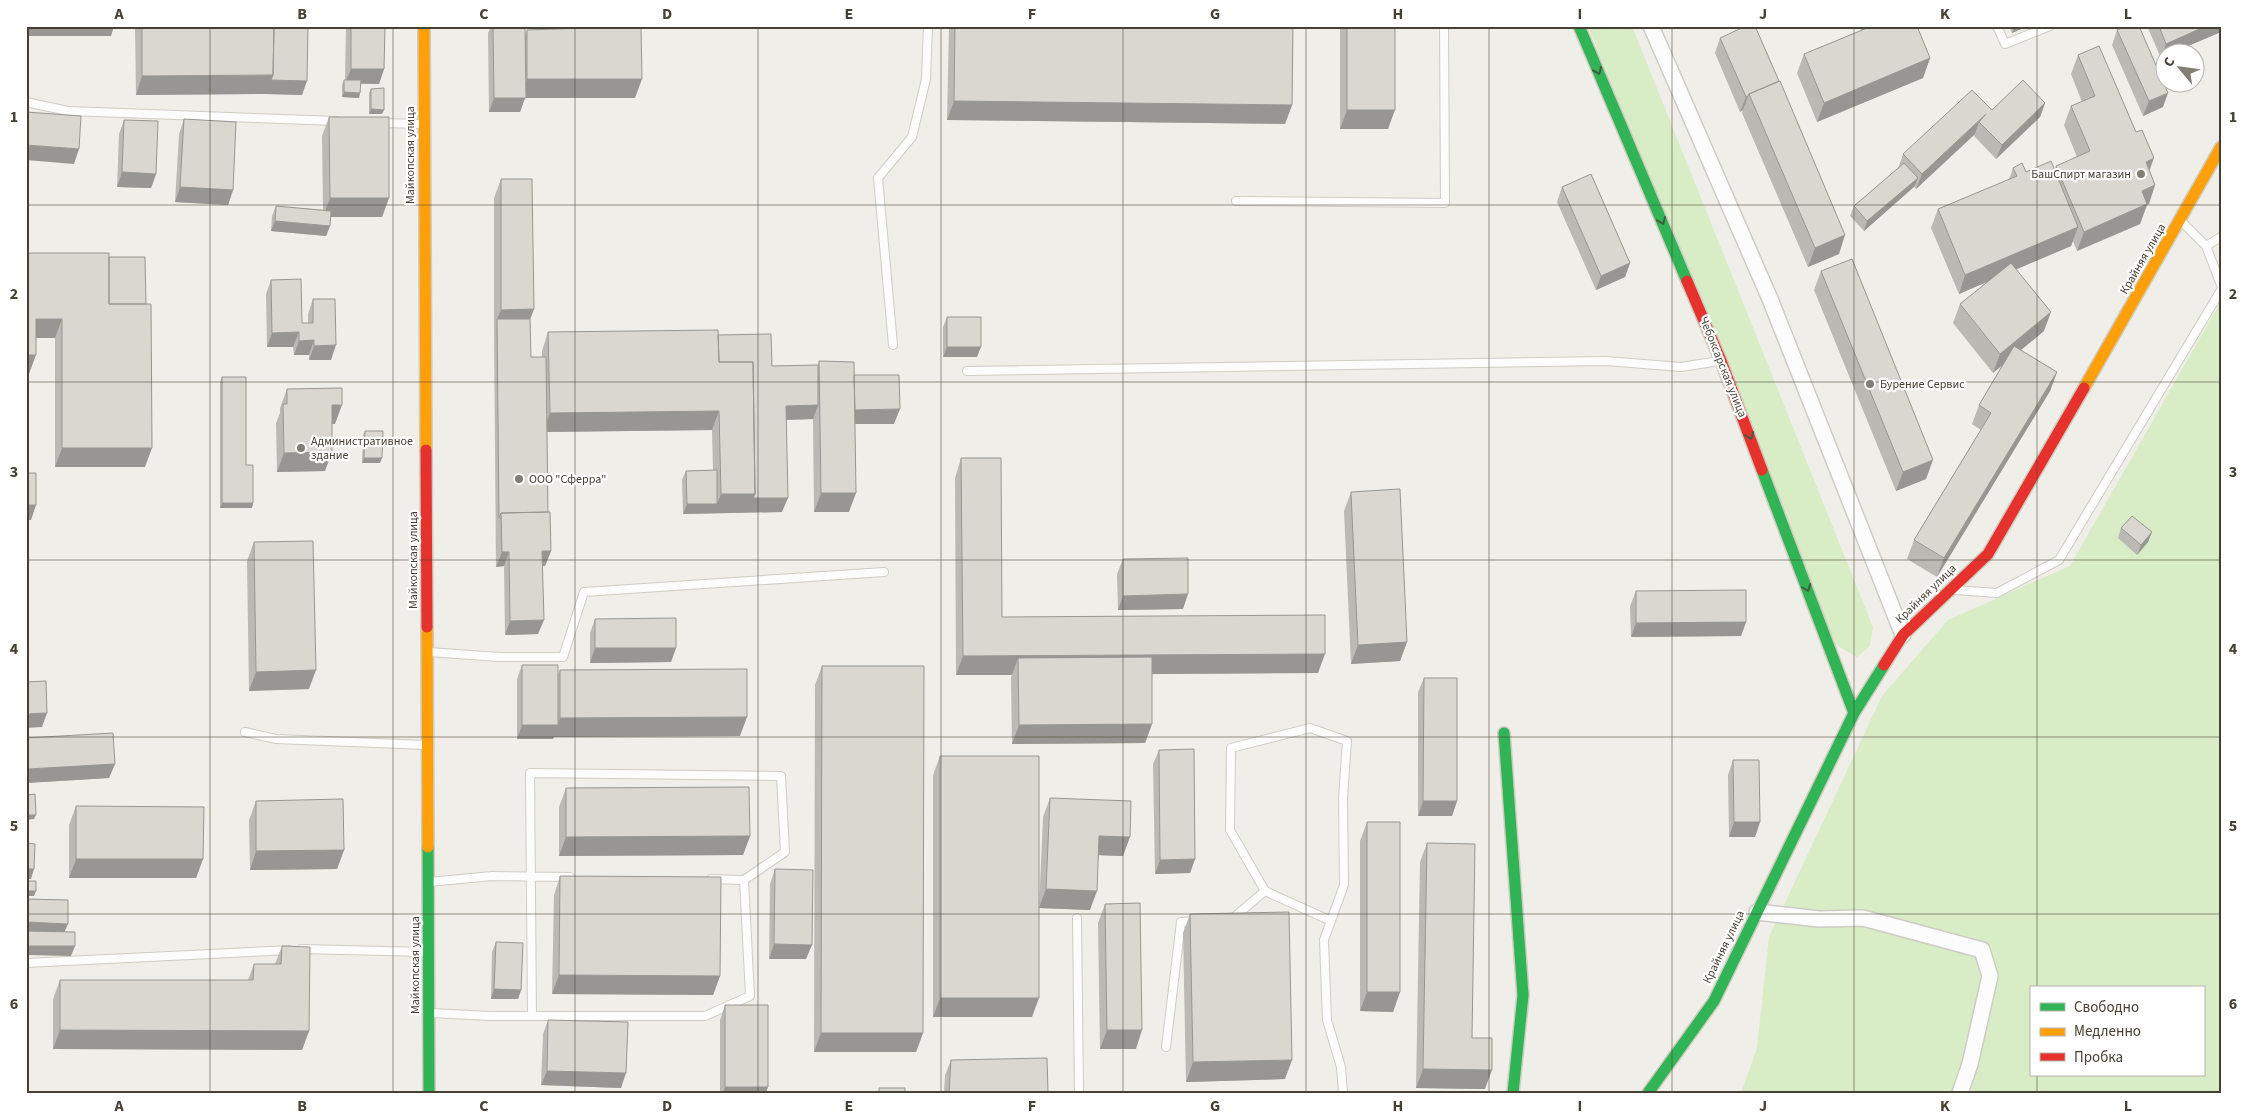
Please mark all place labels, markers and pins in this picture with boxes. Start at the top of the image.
place label: БашСпирт магазин [2031,166,2131,183]
marker: БашСпирт магазин [2135,168,2147,180]
place label: Бурение Сервис [1880,376,1965,393]
marker: Бурение Сервис [1864,378,1876,390]
place label: Административное здание [311,433,413,464]
marker: Административное здание [295,442,307,454]
place label: ООО "Сферра" [529,471,606,488]
marker: ООО "Сферра" [513,473,525,485]

